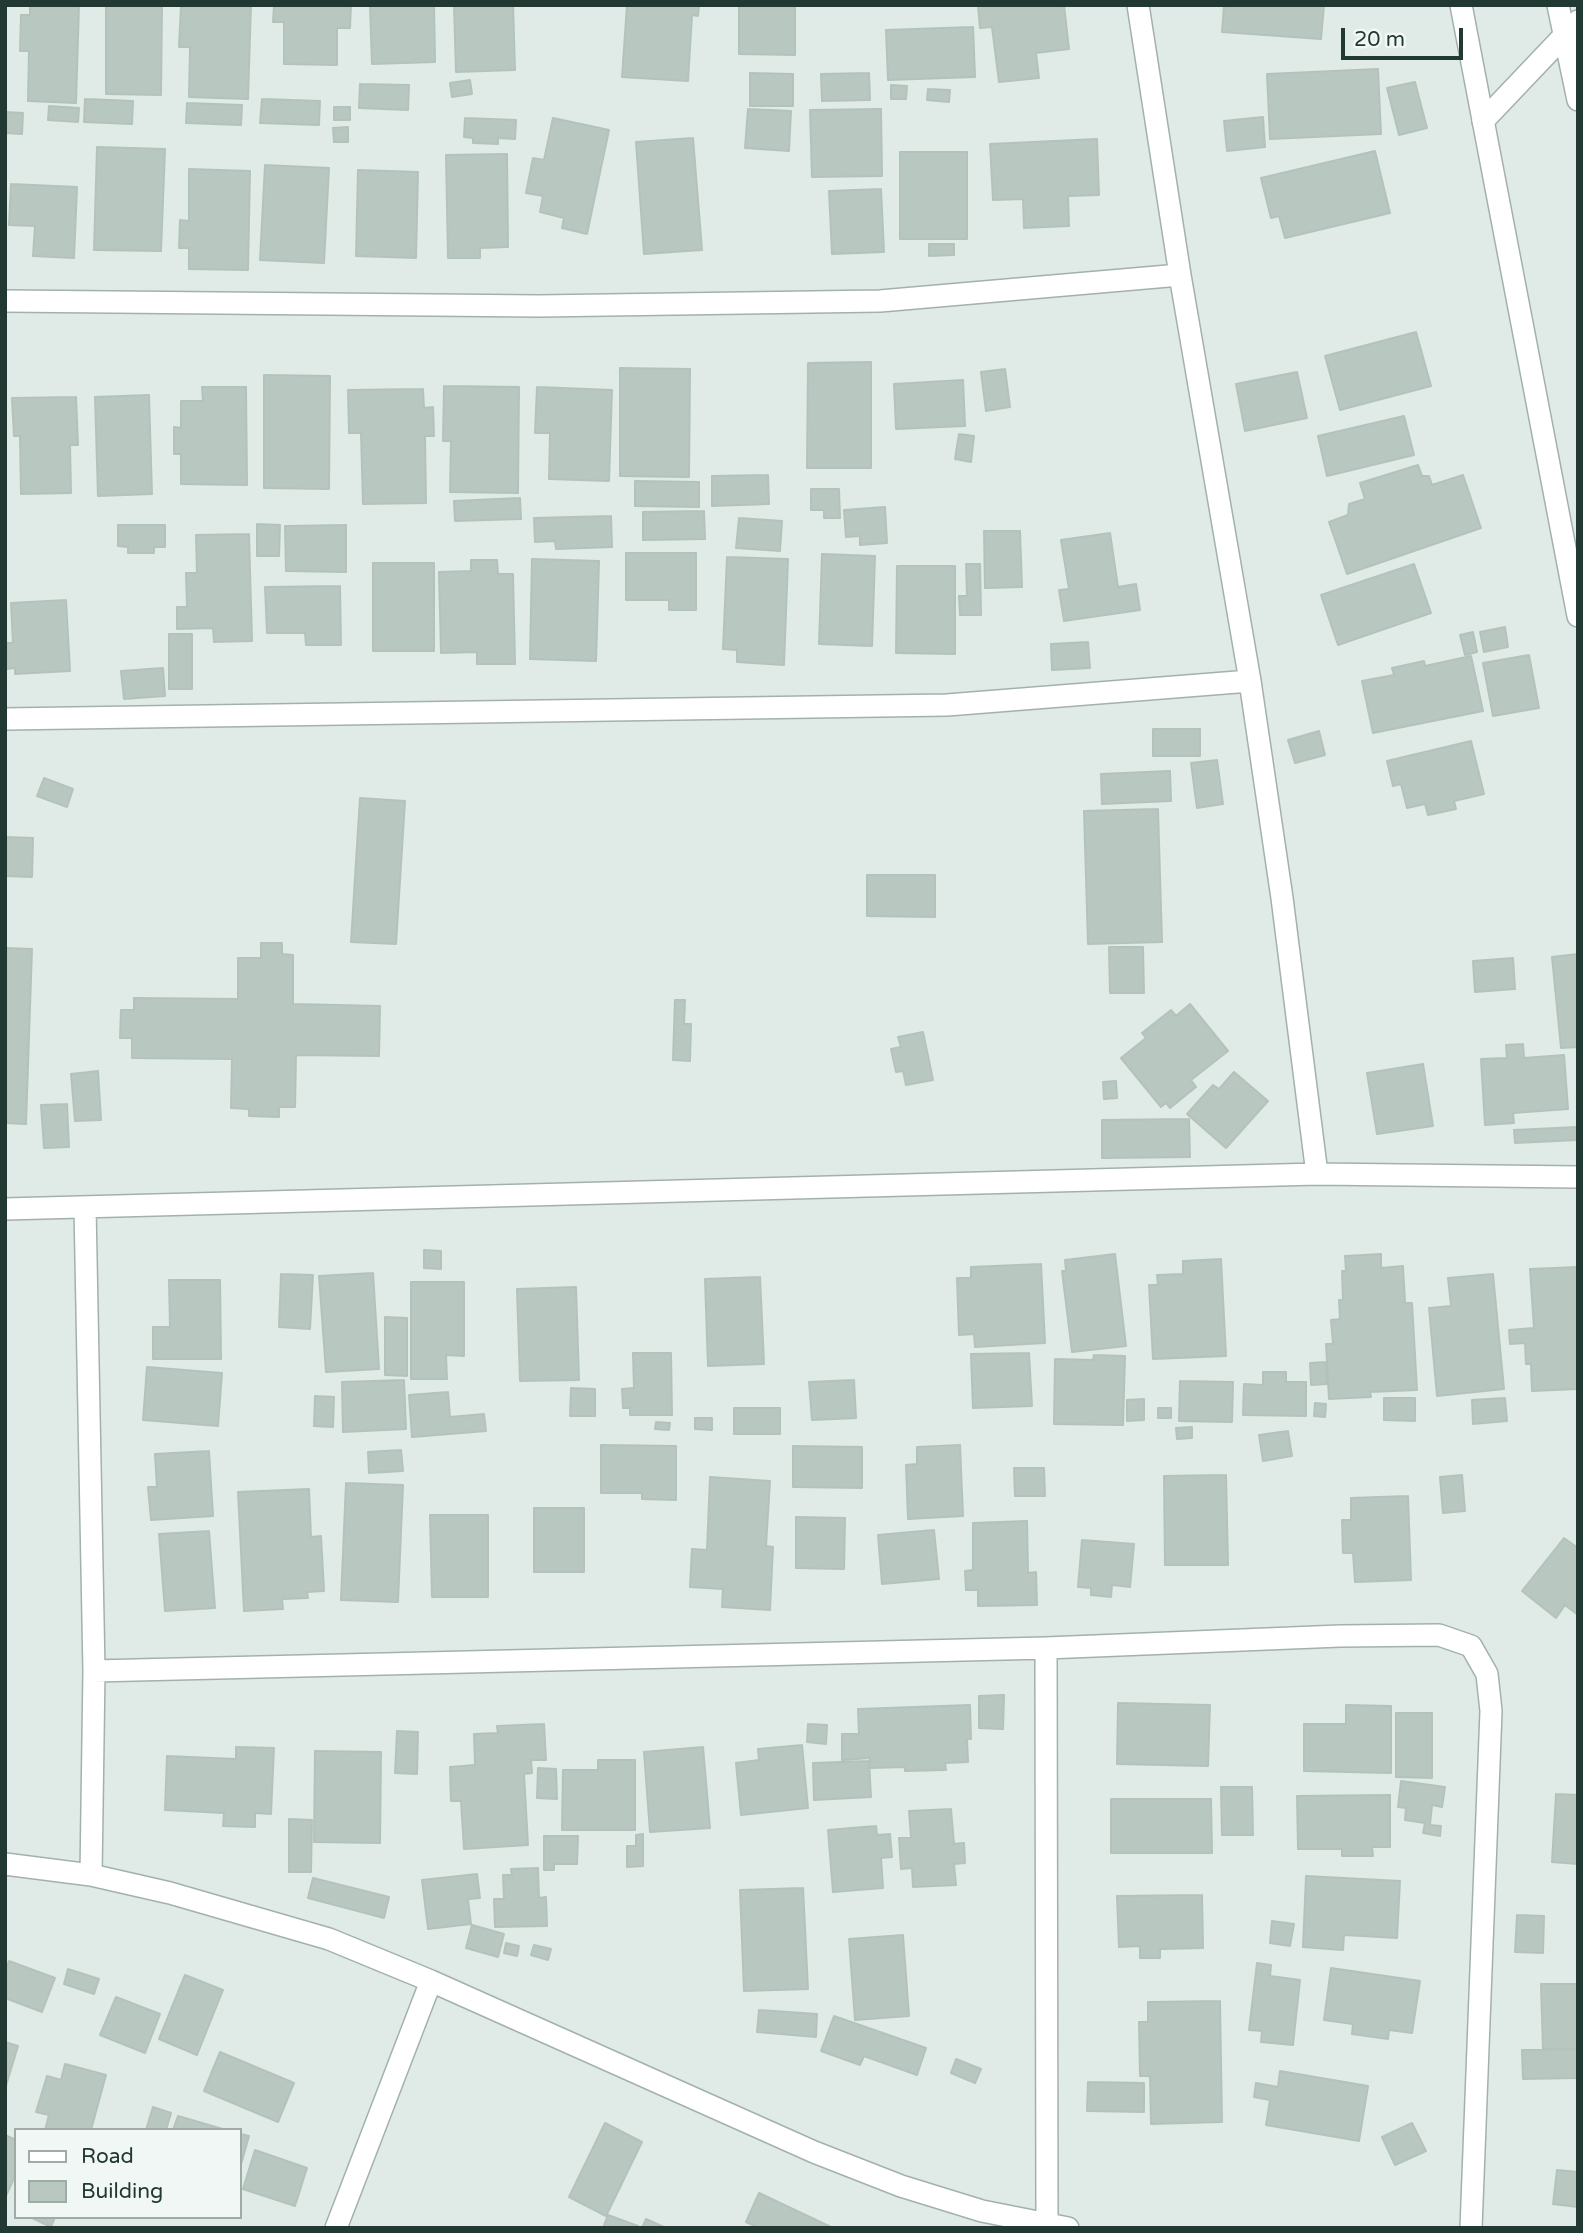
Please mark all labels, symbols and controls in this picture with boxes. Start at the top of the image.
scale bar [1345,14,1468,58]
text: 20 m [1354,27,1405,52]
legend [14,2128,242,2219]
text: Road [81,2144,134,2169]
text: Building [81,2179,163,2204]

